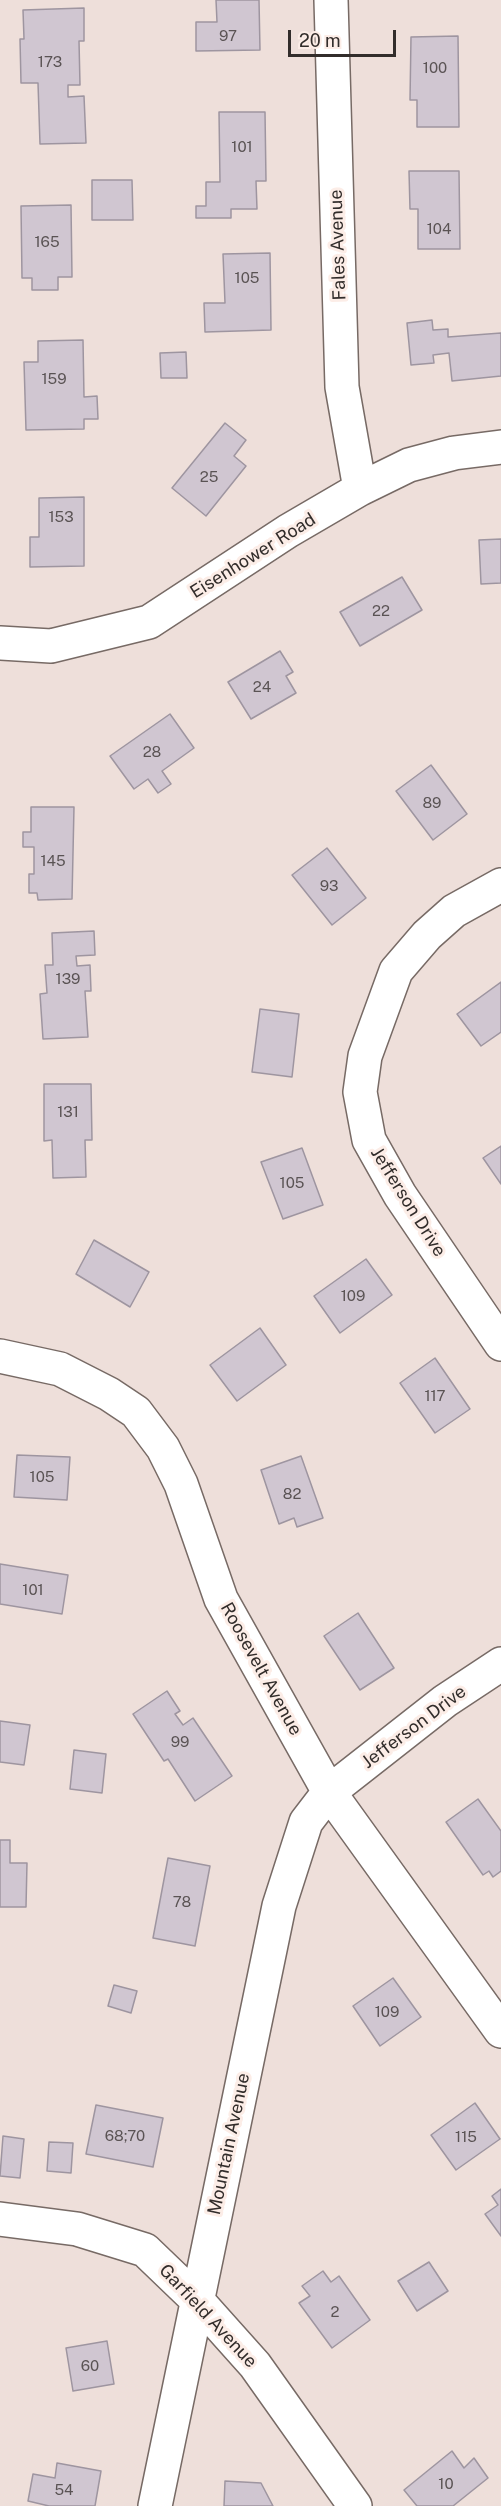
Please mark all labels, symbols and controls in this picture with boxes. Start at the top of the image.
scale bar [291,18,399,56]
house number: 97 [219,27,237,45]
text: 20 m [299,30,341,51]
house number: 173 [38,53,62,71]
house number: 100 [423,59,447,77]
house number: 101 [231,138,253,156]
street label: Fales Avenue [325,189,351,301]
house number: 104 [427,220,451,238]
house number: 165 [34,233,60,251]
house number: 105 [235,269,259,287]
house number: 159 [41,370,67,388]
house number: 25 [200,468,218,486]
house number: 153 [48,508,74,526]
street label: Eisenhower Road [186,509,320,603]
house number: 22 [372,602,390,620]
house number: 24 [253,678,271,696]
house number: 28 [143,743,161,761]
house number: 89 [423,794,441,812]
house number: 145 [40,852,66,870]
house number: 93 [320,877,338,895]
house number: 139 [56,970,80,988]
house number: 131 [57,1103,79,1121]
street label: Jefferson Drive [366,1143,450,1261]
house number: 105 [280,1174,304,1192]
house number: 109 [341,1287,365,1305]
house number: 117 [424,1387,446,1405]
house number: 105 [30,1468,54,1486]
house number: 82 [283,1485,301,1503]
house number: 101 [22,1581,44,1599]
street label: Roosevelt Avenue [216,1599,306,1739]
street label: Jefferson Drive [358,1681,470,1773]
house number: 99 [171,1733,189,1751]
house number: 78 [173,1893,191,1911]
house number: 109 [375,2003,399,2021]
street label: Mountain Avenue [203,2071,255,2217]
house number: 68;70 [105,2127,145,2145]
house number: 115 [455,2128,477,2146]
street label: Garfield Avenue [155,2260,261,2372]
house number: 2 [331,2303,339,2321]
house number: 60 [81,2357,99,2375]
house number: 10 [438,2475,454,2493]
house number: 54 [54,2481,74,2499]

